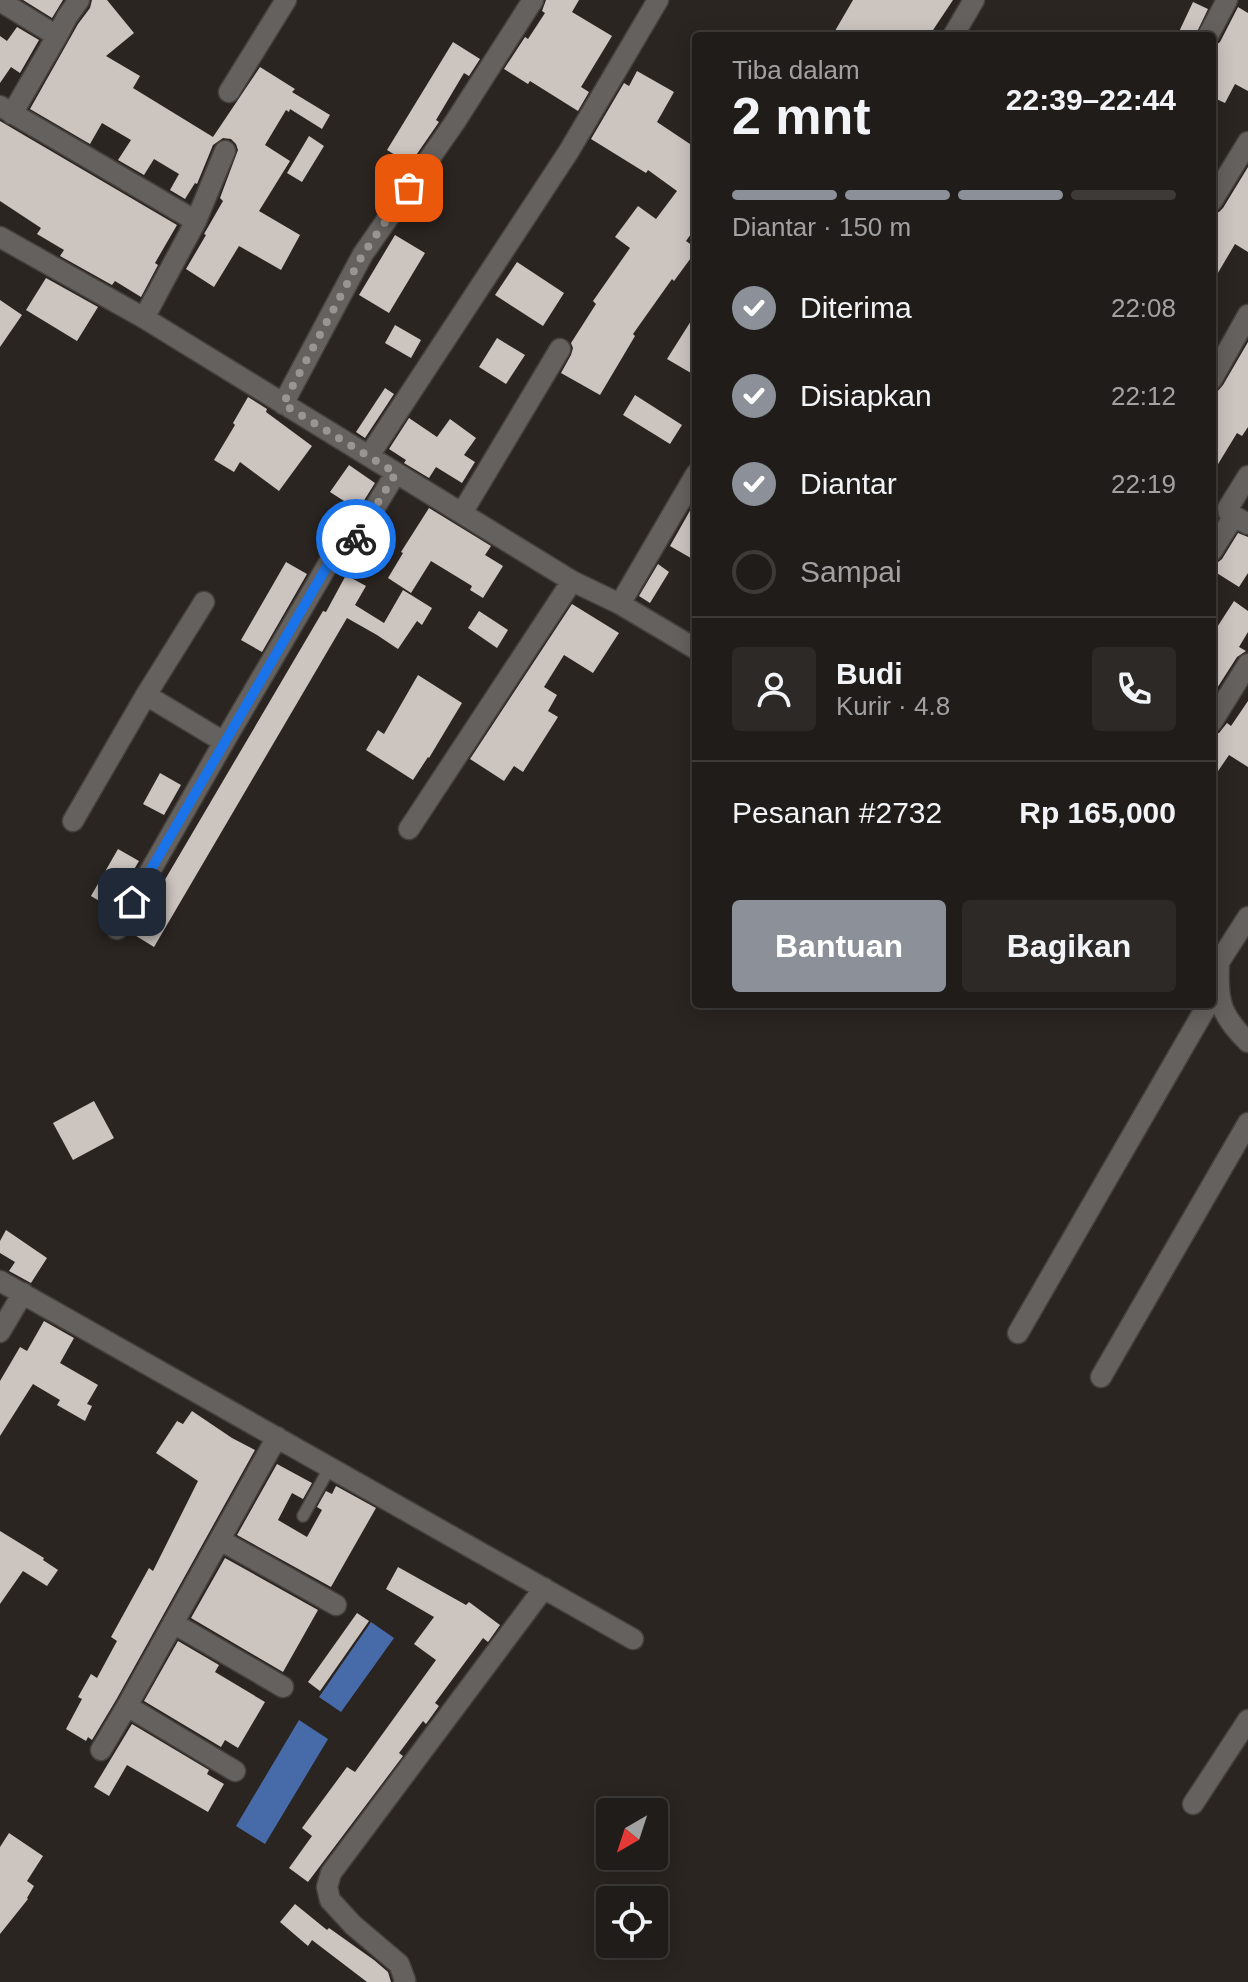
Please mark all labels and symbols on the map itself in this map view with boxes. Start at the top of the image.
pin [375,154,443,222]
courier [316,499,396,579]
pin [98,868,166,936]
north arrow [596,1798,668,1870]

